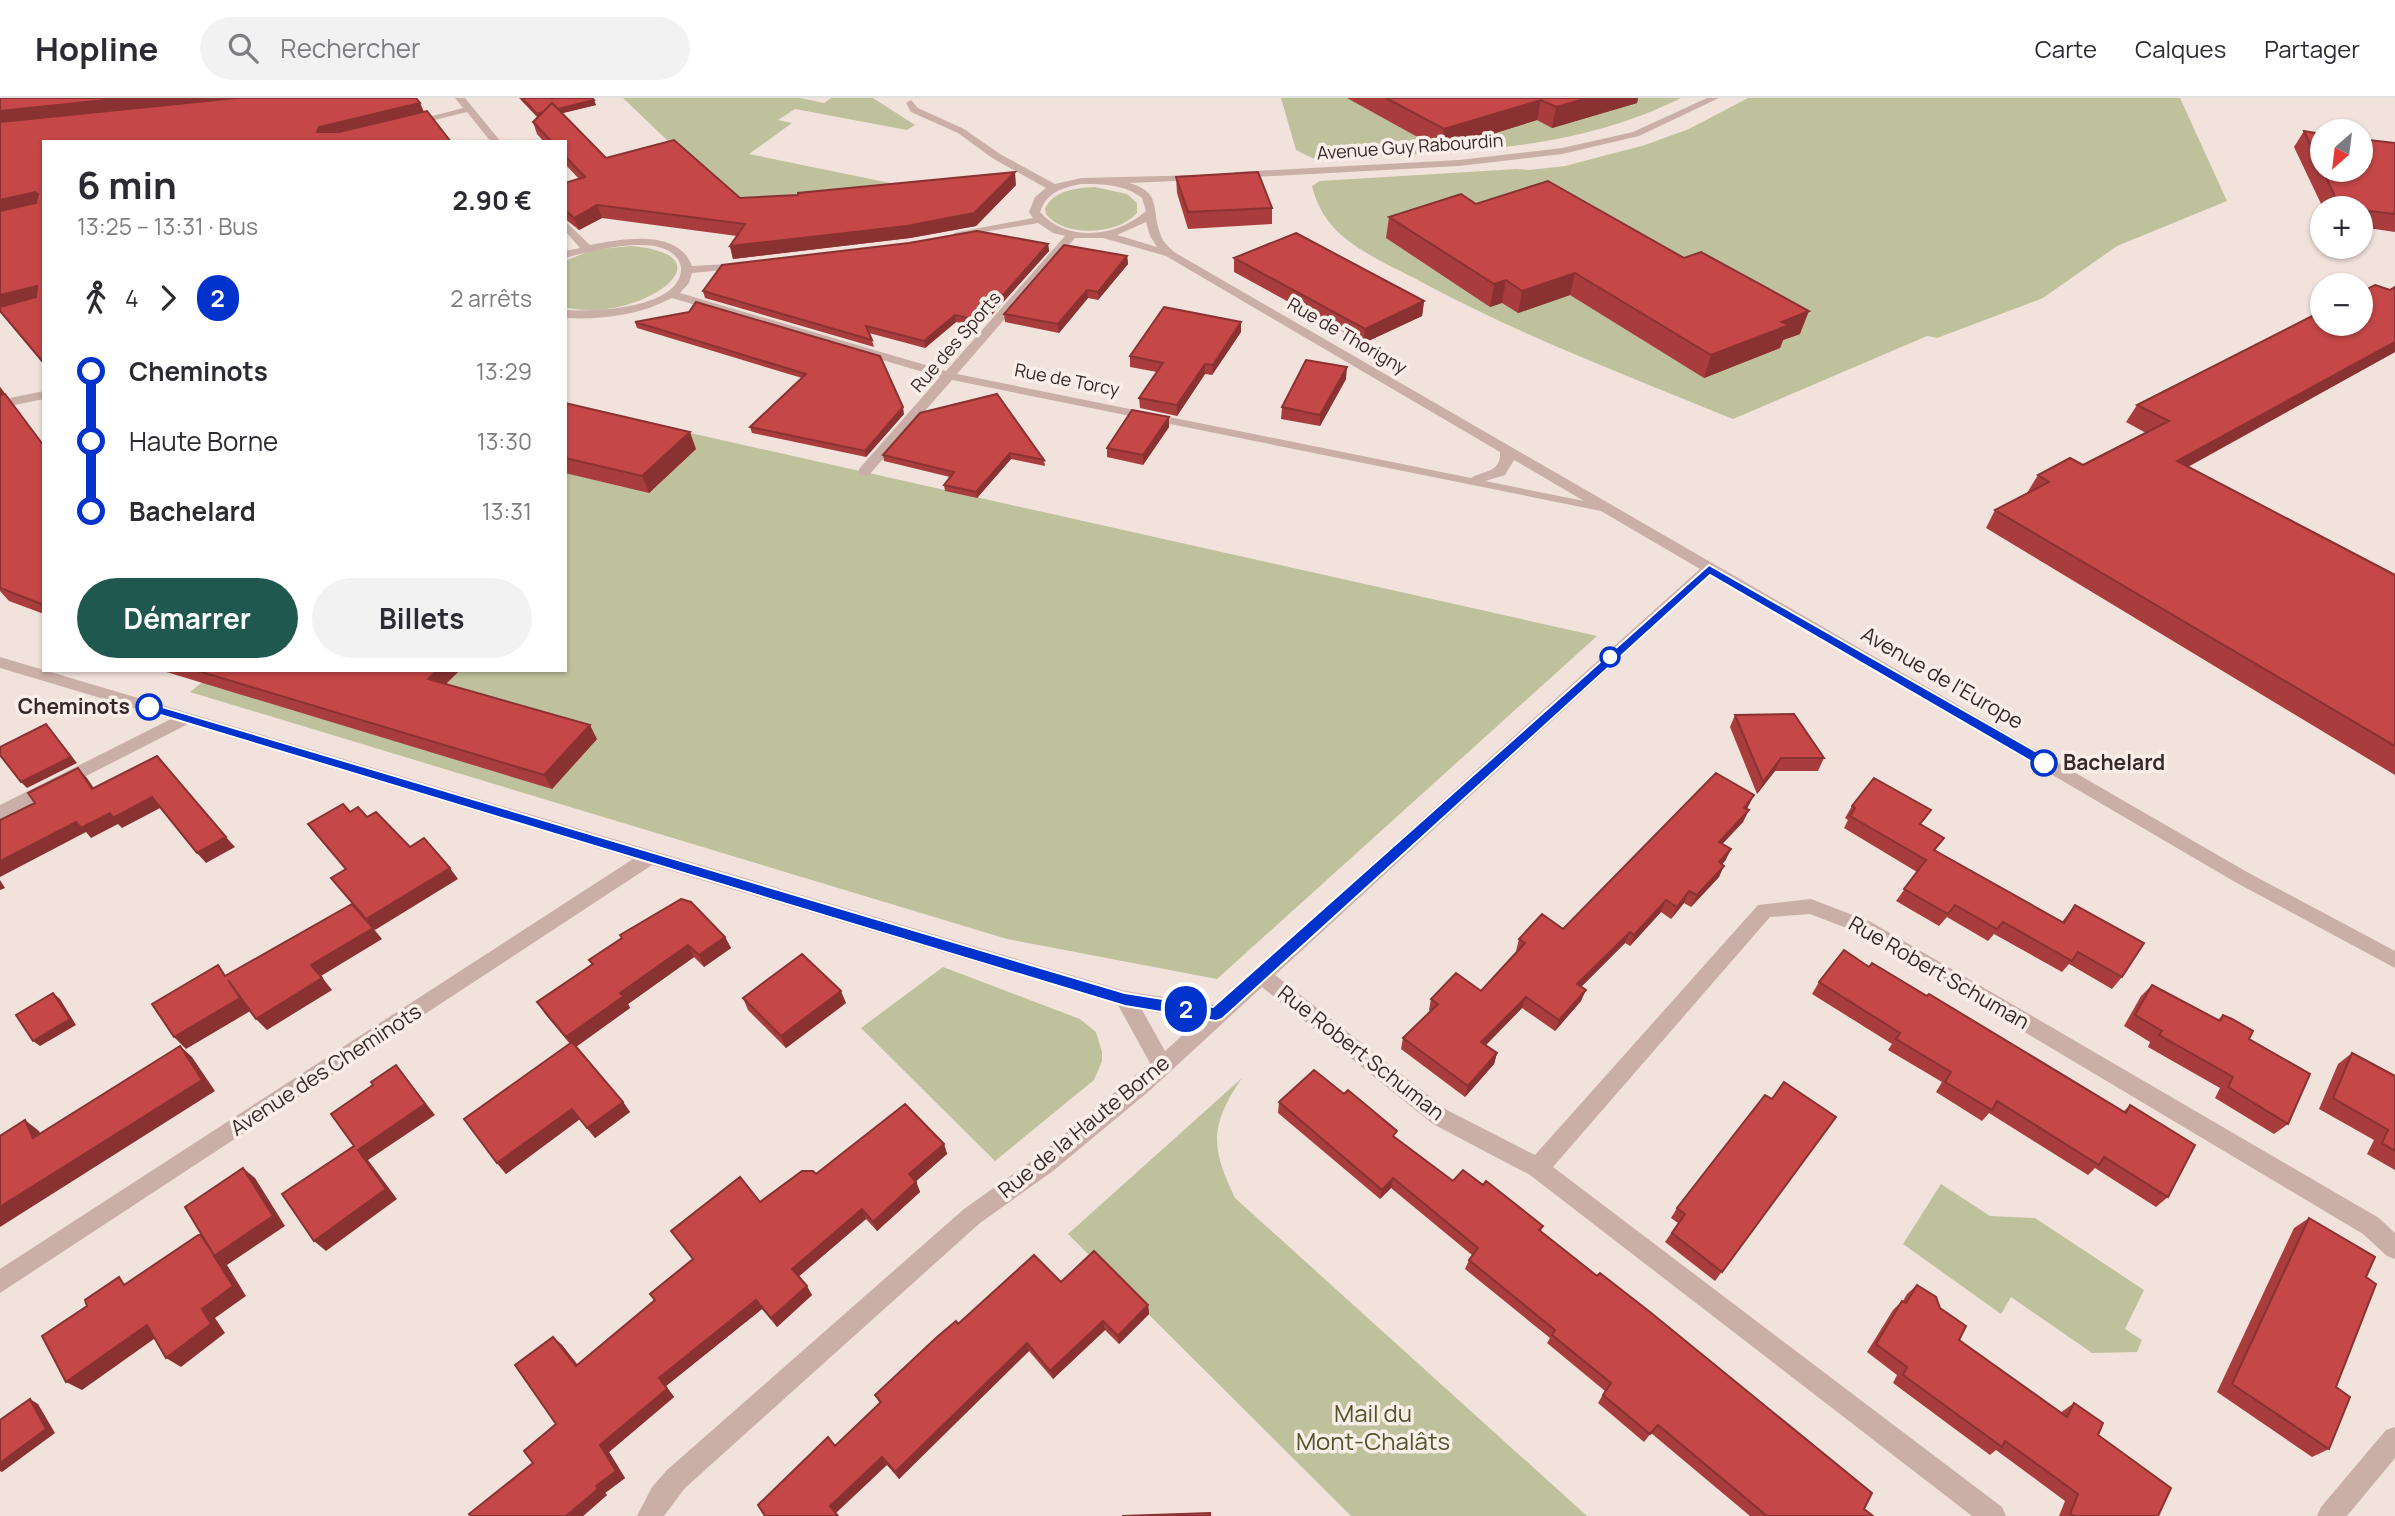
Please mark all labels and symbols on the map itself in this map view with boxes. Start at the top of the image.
north arrow [2310,119,2373,182]
street label: Avenue Guy Rabourdin [1316,128,1504,164]
street label: Rue des Sports [905,286,1006,397]
street label: Rue de Thorigny [1283,291,1412,379]
street label: Rue de Torcy [1013,357,1122,401]
street label: Avenue de l'Europe [1856,619,2029,735]
unlabelled marker [1600,647,1620,667]
place label: Cheminots [18,692,130,720]
marker: Cheminots [136,694,162,720]
place label: Bachelard [2063,748,2165,776]
marker: Bachelard [2031,750,2057,776]
street label: Rue Robert Schuman [1844,909,2035,1035]
street label: Rue Robert Schuman [1273,978,1451,1126]
line badge: 2 [1163,986,1209,1032]
street label: Avenue des Cheminots [225,997,426,1141]
street label: Rue de la Haute Borne [992,1049,1175,1204]
park label: Mail du Mont-Chalâts [1296,1396,1450,1457]

